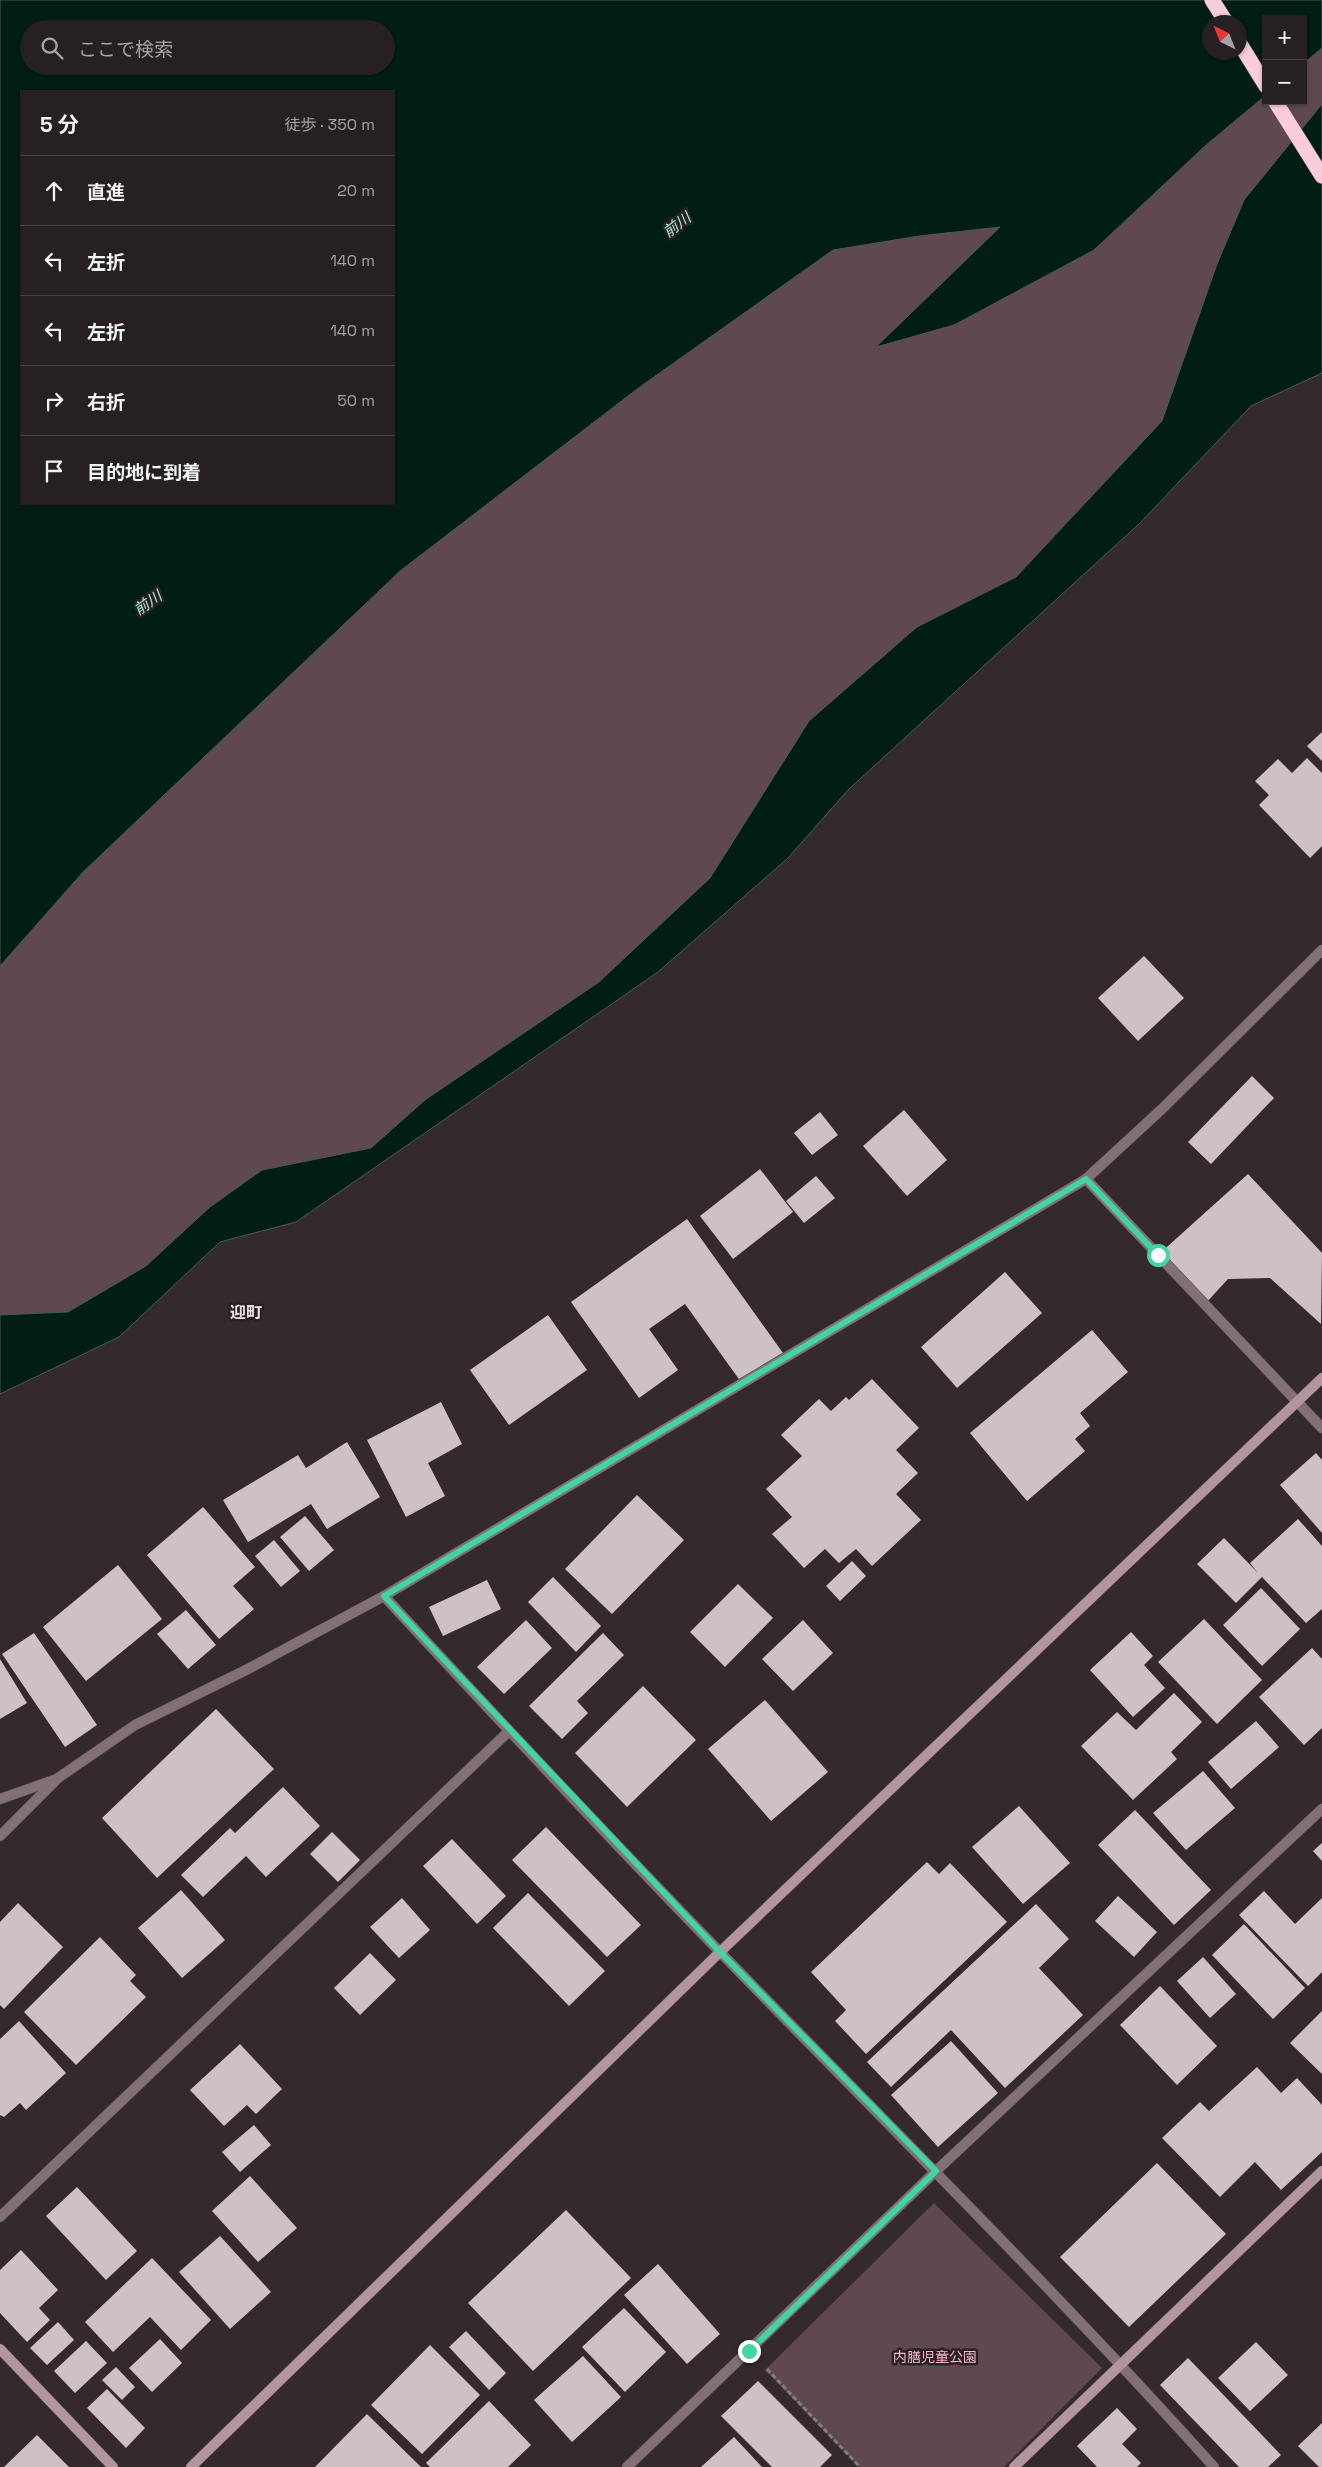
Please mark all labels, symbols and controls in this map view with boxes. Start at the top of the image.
north arrow [1202,15,1247,60]
map controls [1262,15,1307,105]
button: + [1262,15,1307,60]
search box [20,20,395,75]
icon: search [38,34,66,62]
text: ここで検索 [78,37,173,62]
button: − [1262,60,1307,105]
text: 5 分 [40,111,79,138]
text: 徒歩 · 350 m [284,114,375,135]
icon: ahead [40,177,68,205]
text: 直進 [87,180,125,205]
text: 20 m [337,180,375,201]
water label: 前川 [659,207,696,241]
icon: left [40,247,68,275]
text: 左折 [87,250,125,275]
text: 140 m [330,250,375,271]
icon: left [40,317,68,345]
text: 左折 [87,320,125,345]
text: 140 m [330,320,375,341]
icon: right [40,387,68,415]
text: 右折 [87,390,125,415]
text: 50 m [337,390,375,411]
icon: arrive [40,457,68,485]
text: 目的地に到着 [87,460,201,485]
water label: 前川 [130,585,167,619]
route start [1147,1244,1170,1267]
district label: 迎町 [230,1302,262,1323]
route end [738,2340,761,2363]
park label: 内膳児童公園 [893,2348,977,2366]

